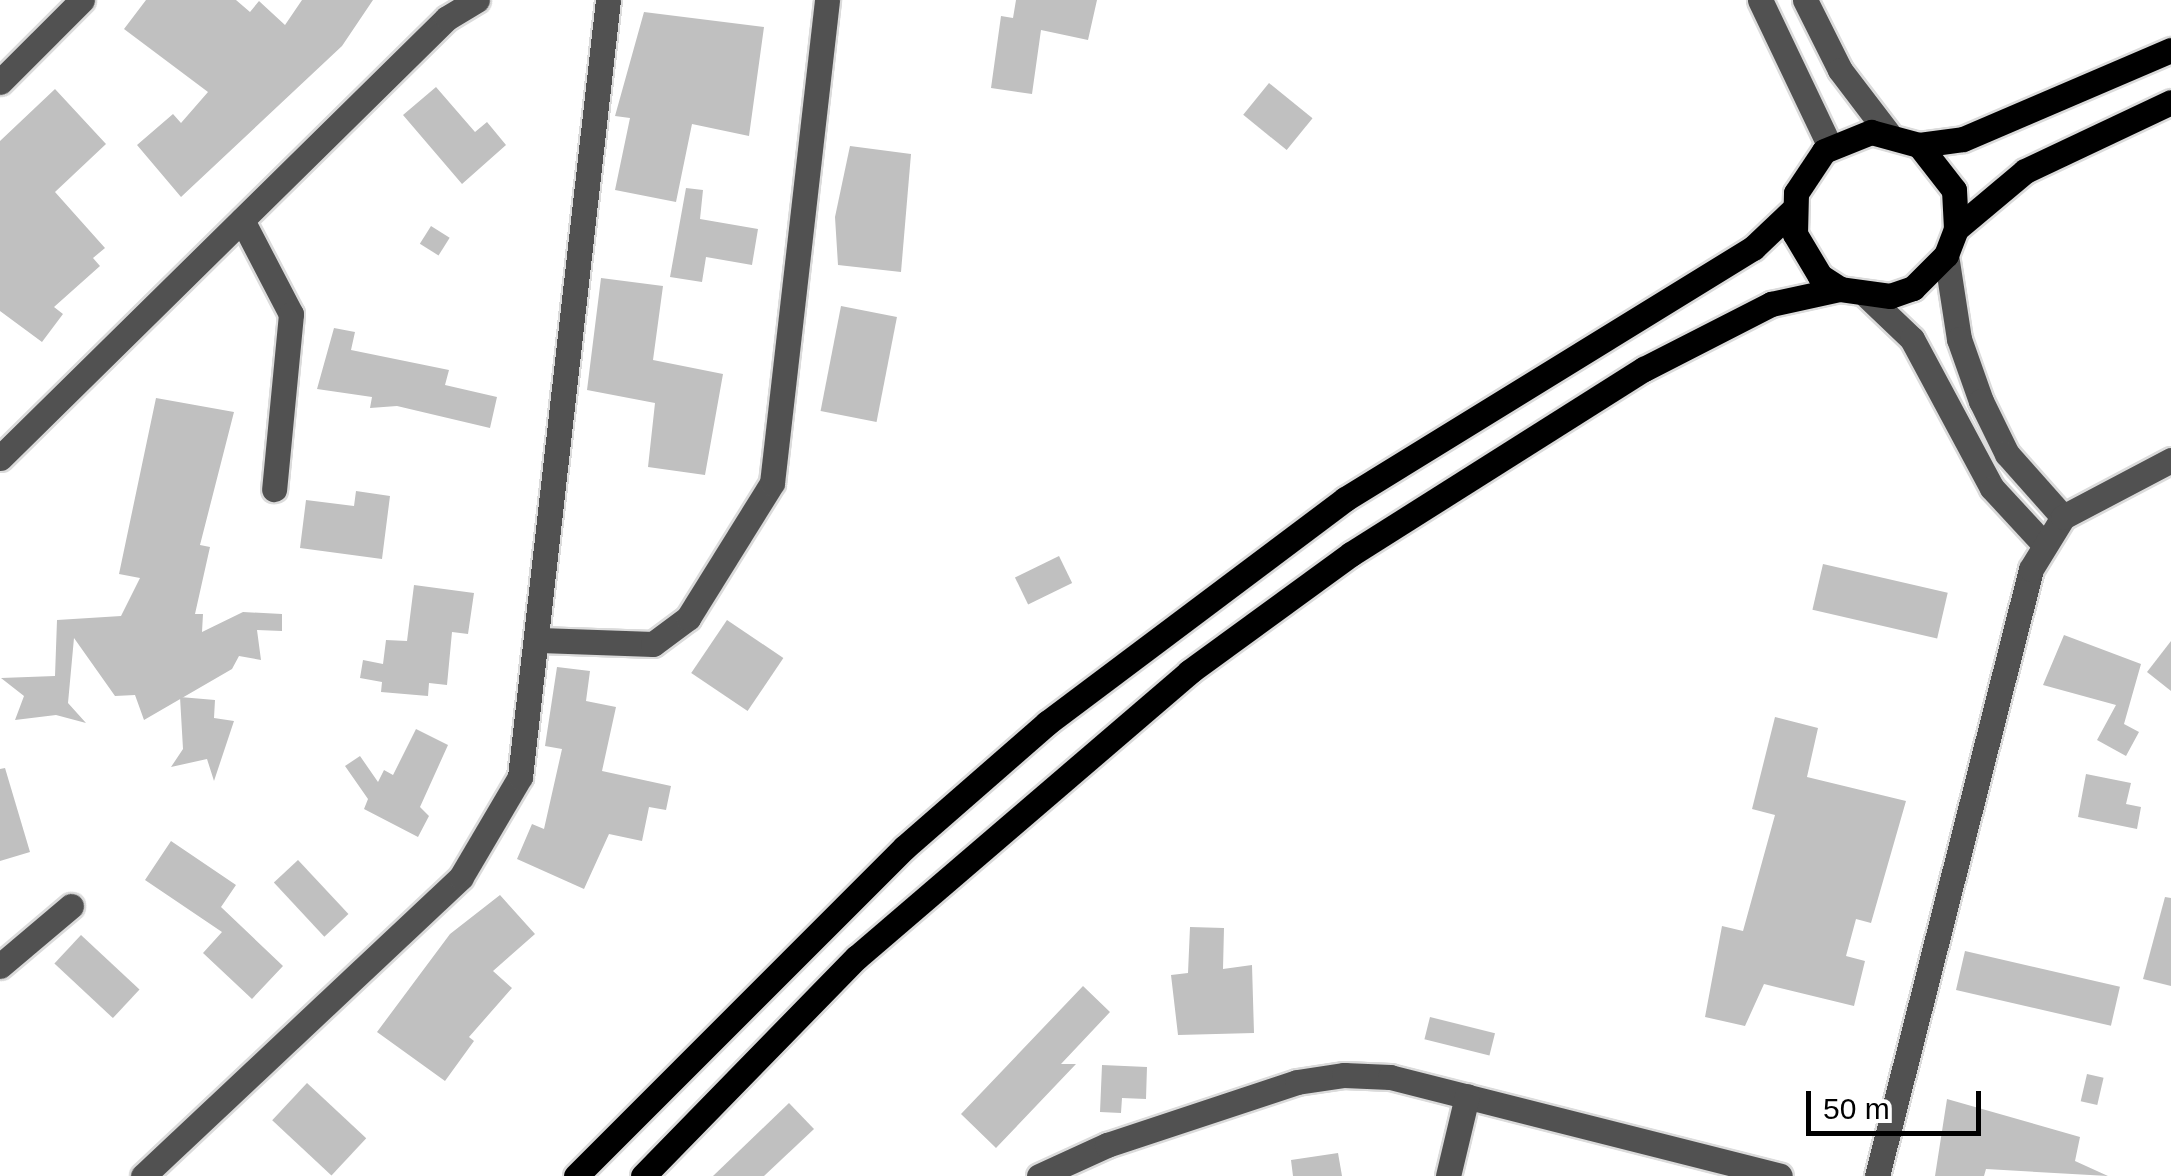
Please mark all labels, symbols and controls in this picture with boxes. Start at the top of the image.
scale bar [1811,1071,1986,1133]
text: 50 m [1823,1092,1890,1125]

